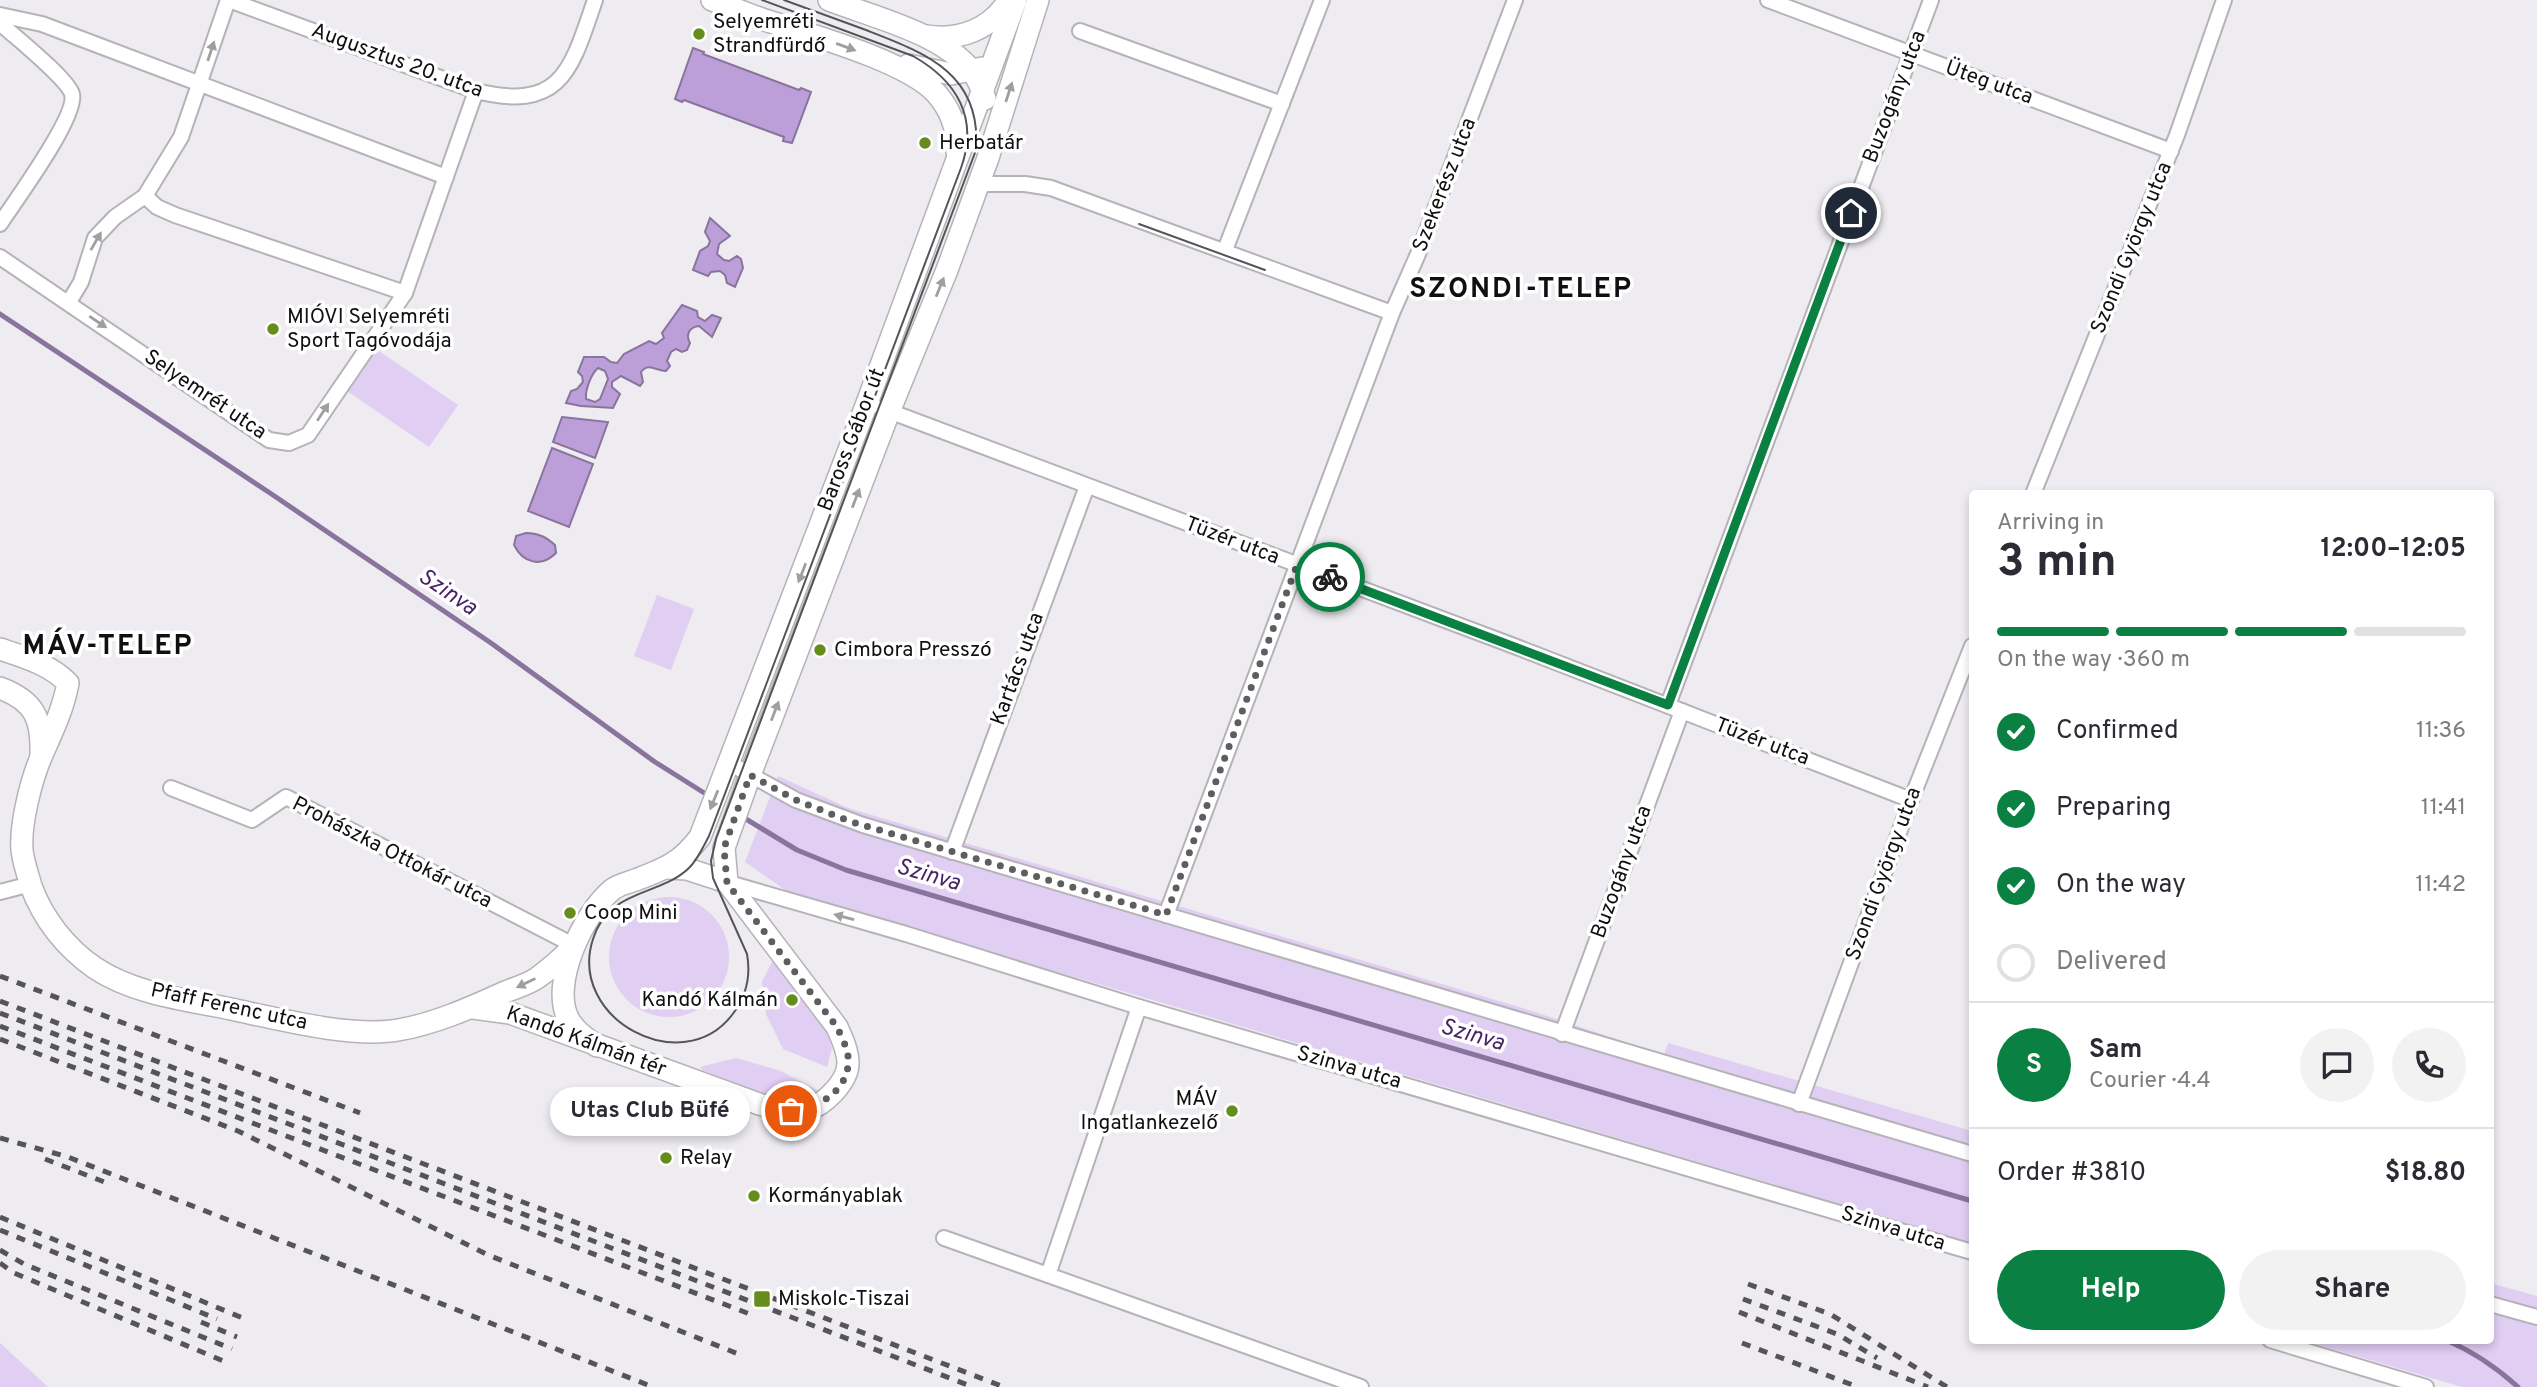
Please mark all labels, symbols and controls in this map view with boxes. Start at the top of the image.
place label: Selyemréti Strandfürdő [713,9,827,60]
street label: Augusztus 20. utca [307,17,487,105]
marker: Selyemréti Strandfürdő [691,26,707,42]
street label: Buzogány utca [1857,27,1933,167]
one-way arrow [207,40,217,61]
one-way arrow [835,42,856,53]
street label: Üteg utca [1941,55,2037,111]
one-way arrow [1004,81,1015,102]
street label: Szekerész utca [1407,114,1483,256]
place label: Herbatár [939,130,1023,157]
marker: Herbatár [917,135,933,151]
street label: Szondi György utca [2085,158,2179,338]
pin [1821,183,1881,243]
icon: home [1832,194,1870,232]
one-way arrow [90,231,102,250]
district label: SZONDI-TELEP [1409,272,1633,308]
one-way arrow [934,277,946,297]
place label: MIÓVI Selyemréti Sport Tagóvodája [287,303,452,355]
one-way arrow [89,315,107,329]
marker: MIÓVI Selyemréti Sport Tagóvodája [265,321,281,337]
street label: Selyemrét utca [138,344,272,446]
street label: Baross Gábor út [812,365,892,515]
one-way arrow [316,403,330,421]
one-way arrow [851,488,862,509]
text: Arriving in [1997,509,2104,538]
street label: Tüzér utca [1181,511,1283,571]
text: 12:00–12:05 [2320,533,2466,566]
text: 3 min [1997,534,2117,593]
courier [1295,542,1365,612]
icon: bike [1311,558,1349,596]
one-way arrow [796,562,807,583]
water label: Szinva [412,563,482,623]
street label: Kartács utca [985,609,1051,729]
district label: MÁV-TELEP [23,627,193,665]
place label: Cimbora Presszó [834,637,992,664]
marker: Cimbora Presszó [812,642,828,658]
text: On the way · 360 m [1997,646,2190,675]
one-way arrow [769,700,780,721]
street label: Tüzér utca [1711,712,1813,772]
icon: check [1997,713,2035,751]
text: Confirmed [2056,715,2179,748]
text: 11:36 [2416,717,2466,746]
street label: Szondi György utca [1840,783,1928,965]
one-way arrow [709,790,720,811]
icon: check [1997,790,2035,828]
street label: Prohászka Ottokár utca [287,791,497,915]
text: Preparing [2056,792,2171,825]
text: 11:41 [2421,794,2466,823]
street label: Buzogány utca [1585,802,1659,942]
water label: Szinva [893,853,963,899]
icon: check [1997,867,2035,905]
text: On the way [2056,869,2186,902]
text: 11:42 [2415,871,2466,900]
place label: Coop Mini [584,900,678,927]
marker: Coop Mini [562,905,578,921]
one-way arrow [833,911,855,922]
text: Delivered [2056,946,2167,979]
street label: Pfaff Ferenc utca [148,977,310,1037]
one-way arrow [516,977,536,988]
place label: Kandó Kálmán [641,987,778,1014]
marker: Kandó Kálmán [784,992,800,1008]
street label: Kandó Kálmán tér [502,1000,670,1084]
water label: Szinva [1437,1013,1507,1059]
button: chat [2300,1028,2374,1102]
button: phone [2392,1028,2466,1102]
text: Sam [2089,1034,2142,1067]
street label: Szinva utca [1294,1040,1404,1096]
text: S [2026,1049,2042,1082]
text: Courier · 4.4 [2089,1067,2211,1096]
pin [761,1081,821,1141]
place label: MÁV Ingatlankezelő [1081,1085,1219,1137]
callout: Utas Club Büfé [550,1086,749,1136]
icon: bag [772,1092,810,1130]
text: Utas Club Büfé [570,1097,730,1126]
marker: MÁV Ingatlankezelő [1224,1103,1240,1119]
place label: Relay [680,1145,732,1172]
marker: Relay [658,1150,674,1166]
text: Order #3810 [1997,1157,2146,1190]
text: $18.80 [2385,1157,2466,1190]
place label: Kormányablak [768,1183,903,1210]
marker: Kormányablak [746,1188,762,1204]
street label: Szinva utca [1838,1200,1948,1258]
button: Help [1997,1250,2225,1330]
button: Share [2239,1250,2466,1330]
place label: Miskolc-Tiszai [778,1286,910,1313]
marker: Miskolc-Tiszai [752,1289,772,1309]

